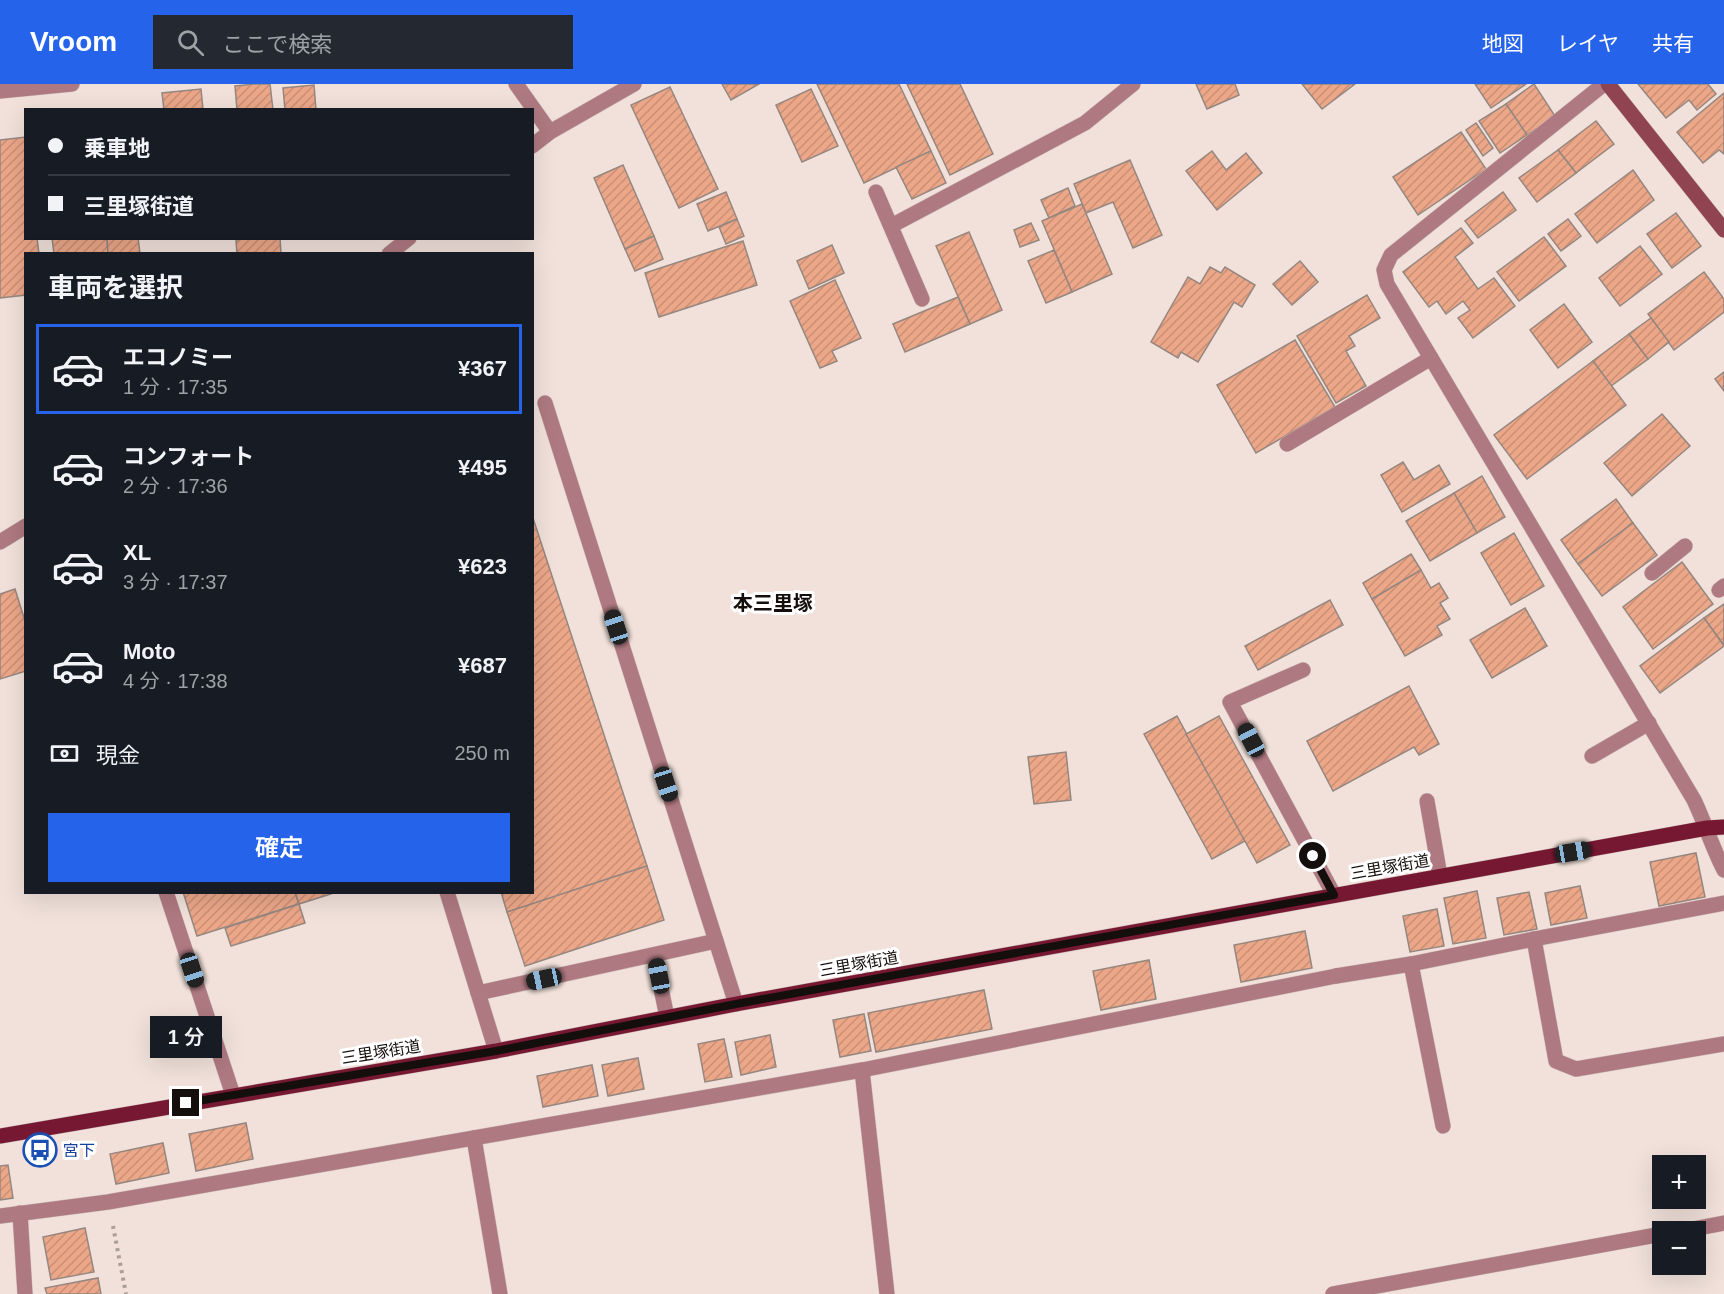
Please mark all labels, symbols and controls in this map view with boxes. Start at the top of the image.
search box [153,15,573,69]
text: Vroom [30,26,117,57]
icon: search [174,26,207,59]
text: ここで検索 [222,32,332,57]
text: 地図 [1482,32,1524,55]
text: レイヤ [1557,32,1619,55]
text: 共有 [1652,32,1694,55]
text: 乗車地 [84,136,150,161]
text: 三里塚街道 [84,194,194,219]
text: 車両を選択 [48,273,183,303]
icon: car [51,342,105,396]
text: エコノミー [123,345,233,370]
text: ¥367 [458,356,507,381]
text: 1 分 · 17:35 [123,376,228,398]
icon: car [51,441,105,495]
text: コンフォート [123,444,254,469]
text: ¥495 [458,455,507,480]
text: 2 分 · 17:36 [123,475,228,497]
icon: car [51,540,105,594]
text: XL [123,540,151,565]
text: ¥623 [458,554,507,579]
text: 3 分 · 17:37 [123,571,228,593]
district label: 本三里塚 [733,592,813,614]
car [602,607,630,647]
icon: car [51,639,105,693]
text: Moto [123,639,176,664]
text: ¥687 [458,653,507,678]
text: 4 分 · 17:38 [123,670,228,692]
car [1235,720,1267,760]
icon: cash [48,737,81,770]
text: 250 m [454,742,510,764]
text: 現金 [96,743,140,768]
car [652,764,680,804]
button: 確定 [48,813,510,882]
car [1554,840,1592,864]
route start [1299,842,1326,869]
street label: 三里塚街道 [1349,852,1431,882]
street label: 三里塚街道 [818,949,900,979]
car [178,950,206,990]
car [647,957,671,995]
car [525,966,563,992]
callout: 1 分 [150,1016,222,1058]
text: 1 分 [168,1026,204,1048]
street label: 三里塚街道 [340,1037,422,1067]
route end [172,1089,199,1116]
bus stop icon: 宮下 [22,1132,58,1168]
place label: 宮下 [63,1142,95,1159]
map controls [1652,1155,1706,1275]
button: + [1652,1155,1706,1209]
button: − [1652,1221,1706,1275]

